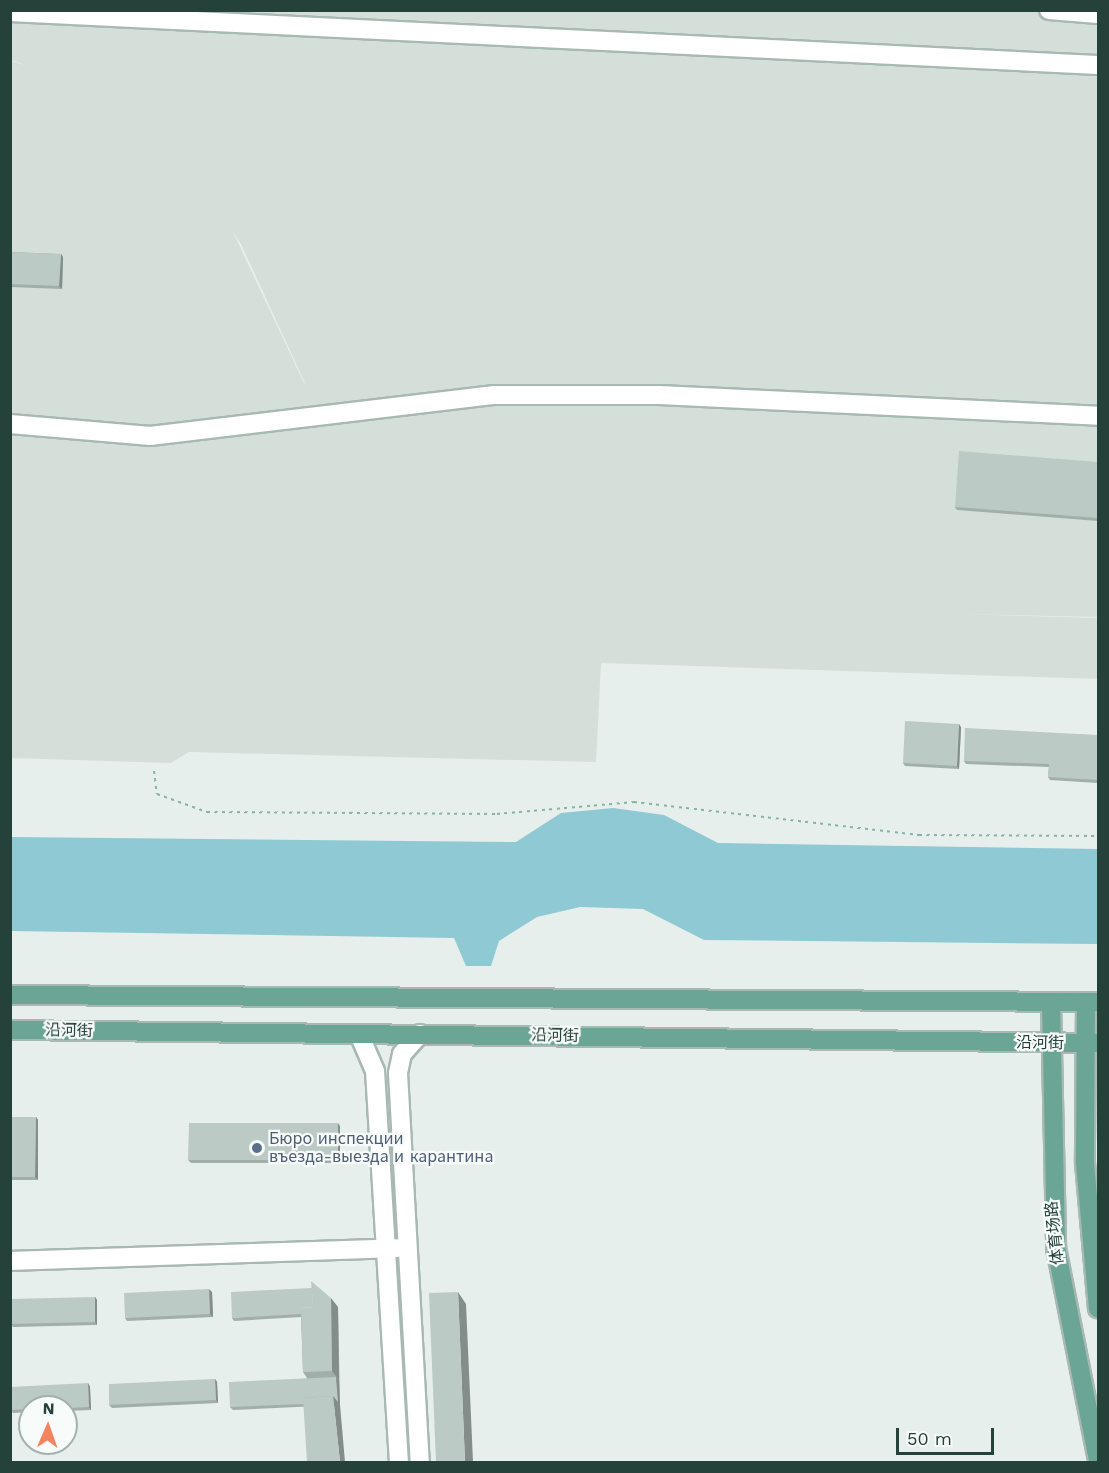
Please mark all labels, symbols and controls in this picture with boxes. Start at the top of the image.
street label: 沿河街 [45,1021,93,1041]
street label: 沿河街 [531,1026,579,1046]
street label: 沿河街 [1016,1033,1064,1053]
place label: Бюро инспекции въезда-выезда и карантина [269,1129,493,1167]
marker: Бюро инспекции въезда-выезда и карантина [250,1141,264,1155]
street label: 体育场路 [1042,1200,1068,1266]
north arrow [18,1395,78,1455]
text: N [42,1399,55,1418]
scale bar [899,1416,996,1454]
text: 50 m [907,1428,952,1449]

